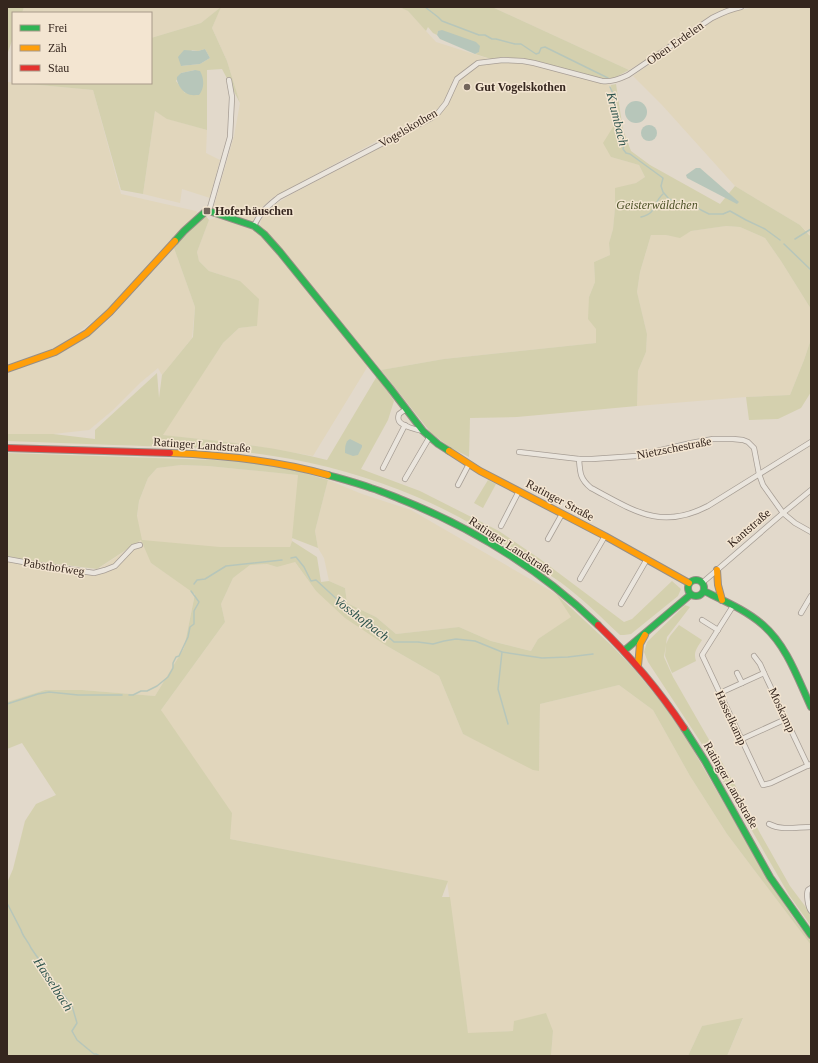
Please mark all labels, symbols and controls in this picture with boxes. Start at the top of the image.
legend [12,12,152,84]
street label: Oben Erdelen [644,18,706,68]
text: Frei [48,21,68,35]
text: Zäh [48,41,67,55]
text: Stau [48,61,69,75]
place label: Gut Vogelskothen [475,80,566,94]
marker: Gut Vogelskothen [462,82,472,92]
water label: Krumbach [603,90,631,148]
street label: Vogelskothen [376,106,440,150]
park label: Geisterwäldchen [616,198,698,212]
place label: Hoferhäuschen [215,204,293,218]
marker: Hoferhäuschen [202,206,212,216]
street label: Nietzschestraße [635,434,713,462]
street label: Ratinger Landstraße [153,435,251,455]
street label: Ratinger Straße [524,476,596,524]
street label: Kantstraße [725,506,773,550]
street label: Ratinger Landstraße [466,514,556,578]
street label: Pabsthofweg [22,555,86,579]
water label: Vosshofbach [331,593,392,644]
street label: Moskamp [766,685,798,735]
street label: Hasselkamp [712,688,750,748]
street label: Ratinger Landstraße [701,739,761,831]
water label: Hasselbach [30,954,76,1014]

